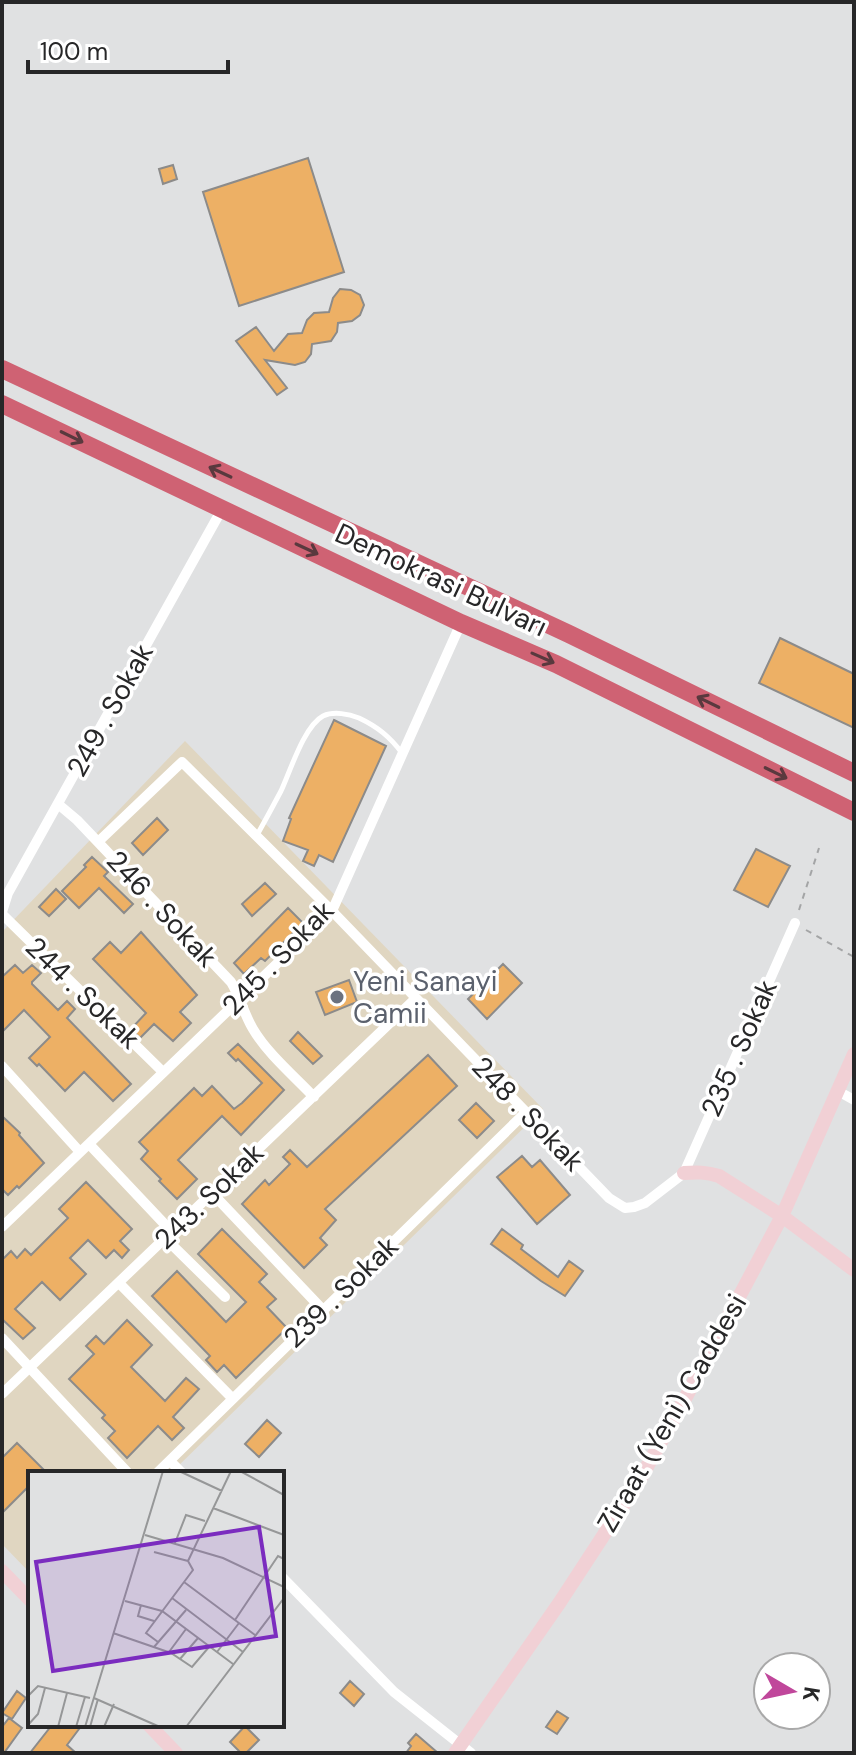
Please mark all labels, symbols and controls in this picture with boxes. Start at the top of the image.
scale bar [28,24,228,74]
text: 100 m [40,36,108,67]
one-way arrow [60,430,84,445]
one-way arrow [208,464,232,479]
street label: Demokrasi Bulvarı [329,515,553,645]
one-way arrow [295,542,319,557]
street label: 249 . Sokak [58,637,162,783]
one-way arrow [530,652,555,667]
one-way arrow [697,694,721,709]
one-way arrow [764,766,788,782]
street label: 246 . Sokak [98,843,226,975]
street label: 245 . Sokak [214,893,342,1023]
street label: 244 . Sokak [18,929,148,1057]
place label: Yeni Sanayi Camii [353,963,498,1032]
street label: 235 . Sokak [692,974,786,1122]
marker: Yeni Sanayi Camii [328,988,346,1006]
street label: 248 . Sokak [464,1049,592,1179]
street label: 243. Sokak [146,1135,272,1257]
street label: 239 . Sokak [276,1228,406,1356]
street label: Ziraat (Yeni) Caddesi [589,1287,755,1539]
inset map [28,1471,284,1727]
north arrow [752,1651,832,1731]
text: K [796,1685,827,1703]

